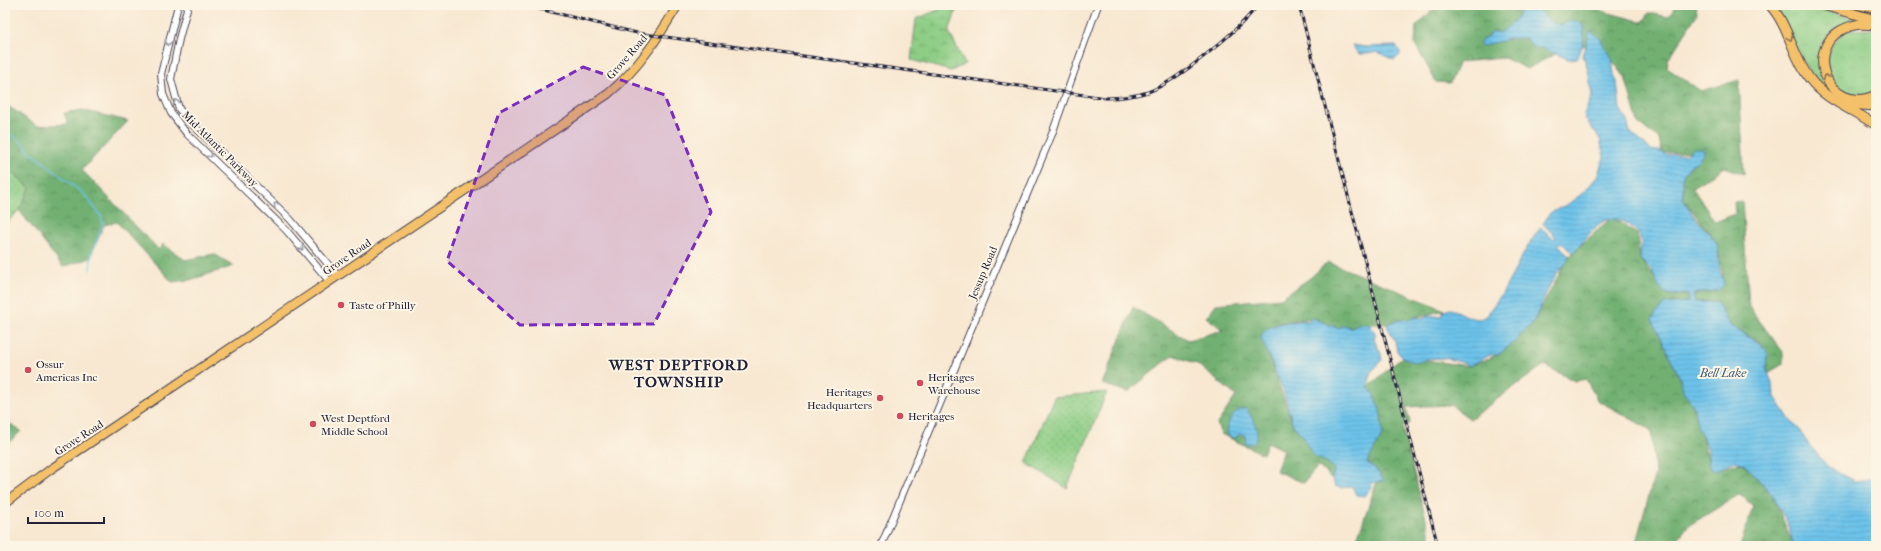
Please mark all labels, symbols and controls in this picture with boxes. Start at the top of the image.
street label: Grove Road [604,31,651,82]
one-way arrow [1785,34,1793,42]
one-way arrow [164,39,173,46]
one-way arrow [1823,73,1831,81]
one-way arrow [173,98,181,105]
street label: Mid Atlantic Parkway [179,108,261,190]
one-way arrow [205,150,213,158]
one-way arrow [273,202,280,210]
street label: Grove Road [320,236,374,278]
one-way arrow [296,243,303,250]
street label: Jessup Road [966,244,1000,302]
place label: Taste of Philly [349,299,417,312]
marker: Taste of Philly [336,300,346,310]
district label: WEST DEPTFORD TOWNSHIP [608,356,749,391]
place label: Ossur Americas Inc [35,358,98,384]
marker: Ossur Americas Inc [23,365,33,375]
water label: Bell Lake [1699,366,1747,380]
place label: Heritages Warehouse [927,371,981,397]
marker: Heritages Warehouse [915,378,925,388]
place label: Heritages Headquarters [807,386,872,412]
marker: Heritages Headquarters [875,393,885,403]
place label: Heritages [908,410,954,423]
marker: Heritages [895,411,905,421]
place label: West Deptford Middle School [320,412,391,438]
street label: Grove Road [52,417,107,459]
marker: West Deptford Middle School [308,419,318,429]
scale bar [28,499,104,525]
text: 100 m [34,506,64,520]

